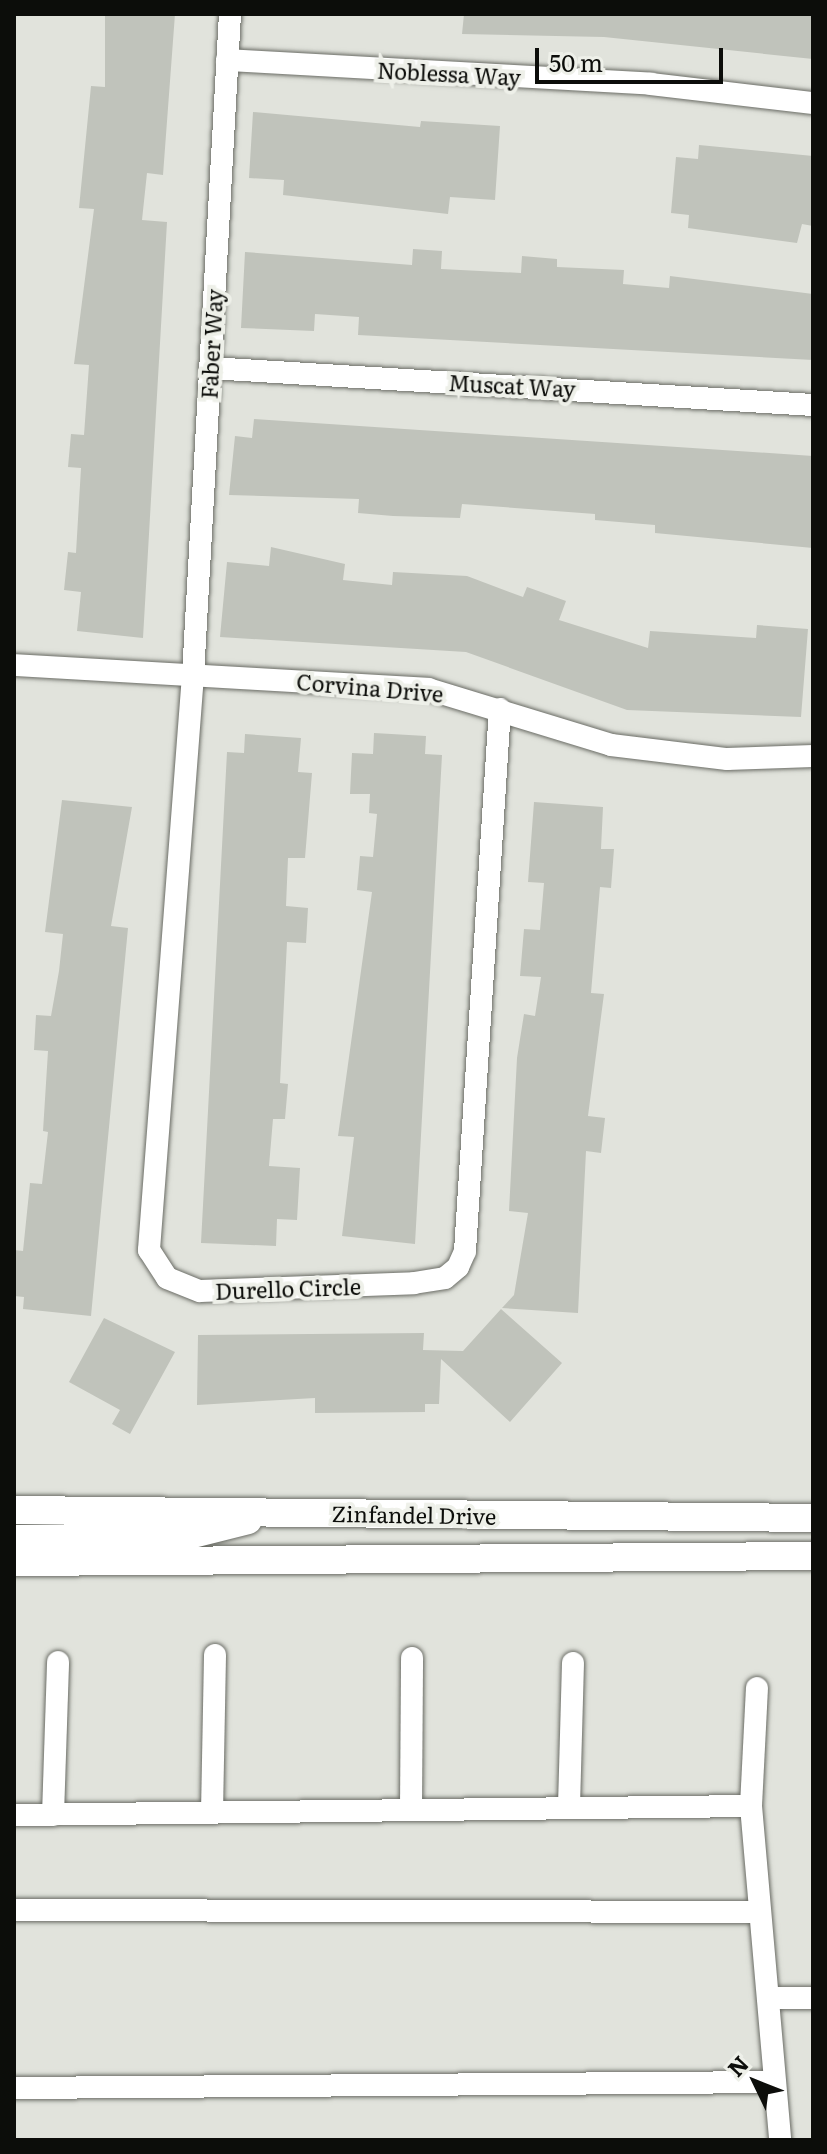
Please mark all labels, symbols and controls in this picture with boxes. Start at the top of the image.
scale bar [539,32,727,82]
text: 50 m [549,44,603,79]
street label: Noblessa Way [376,56,522,90]
street label: Faber Way [195,288,227,400]
street label: Muscat Way [448,368,576,402]
street label: Corvina Drive [295,667,445,707]
street label: Durello Circle [215,1272,361,1304]
street label: Zinfandel Drive [331,1499,497,1529]
north arrow [715,2042,795,2122]
text: N [719,2047,755,2083]

